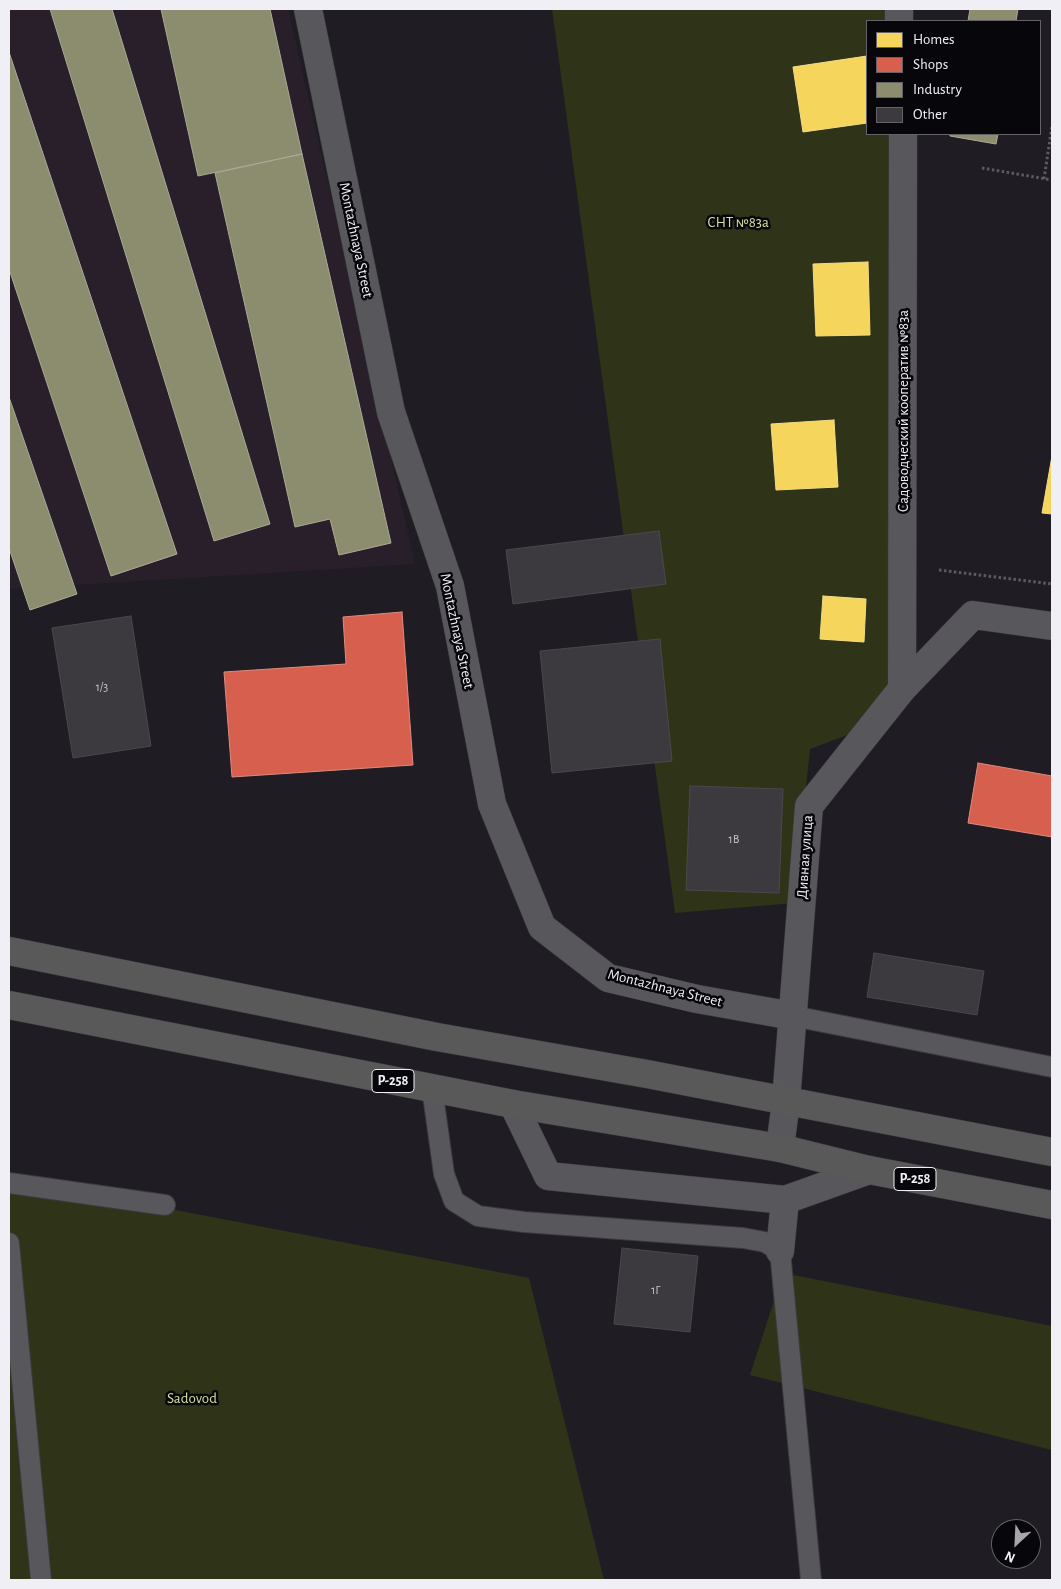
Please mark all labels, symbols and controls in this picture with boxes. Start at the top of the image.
legend [866,20,1041,135]
text: Homes [913,32,955,47]
text: Shops [913,57,948,72]
text: Industry [913,82,962,97]
text: Other [913,107,947,122]
street label: Montazhnaya Street [335,181,377,299]
park label: СНТ №83а [707,213,769,231]
street label: Садоводческий кооператив №83а [894,310,912,512]
street label: Montazhnaya Street [436,572,478,690]
house number: 1/3 [96,680,108,694]
street label: Дивная улица [793,814,817,900]
house number: 1В [729,832,739,846]
street label: Montazhnaya Street [606,965,724,1011]
road number: Р-258 [372,1070,414,1092]
road number: Р-258 [894,1168,936,1190]
house number: 1Г [651,1283,661,1297]
park label: Sadovod [167,1389,217,1407]
north arrow [991,1519,1041,1569]
text: N [1003,1548,1017,1565]

